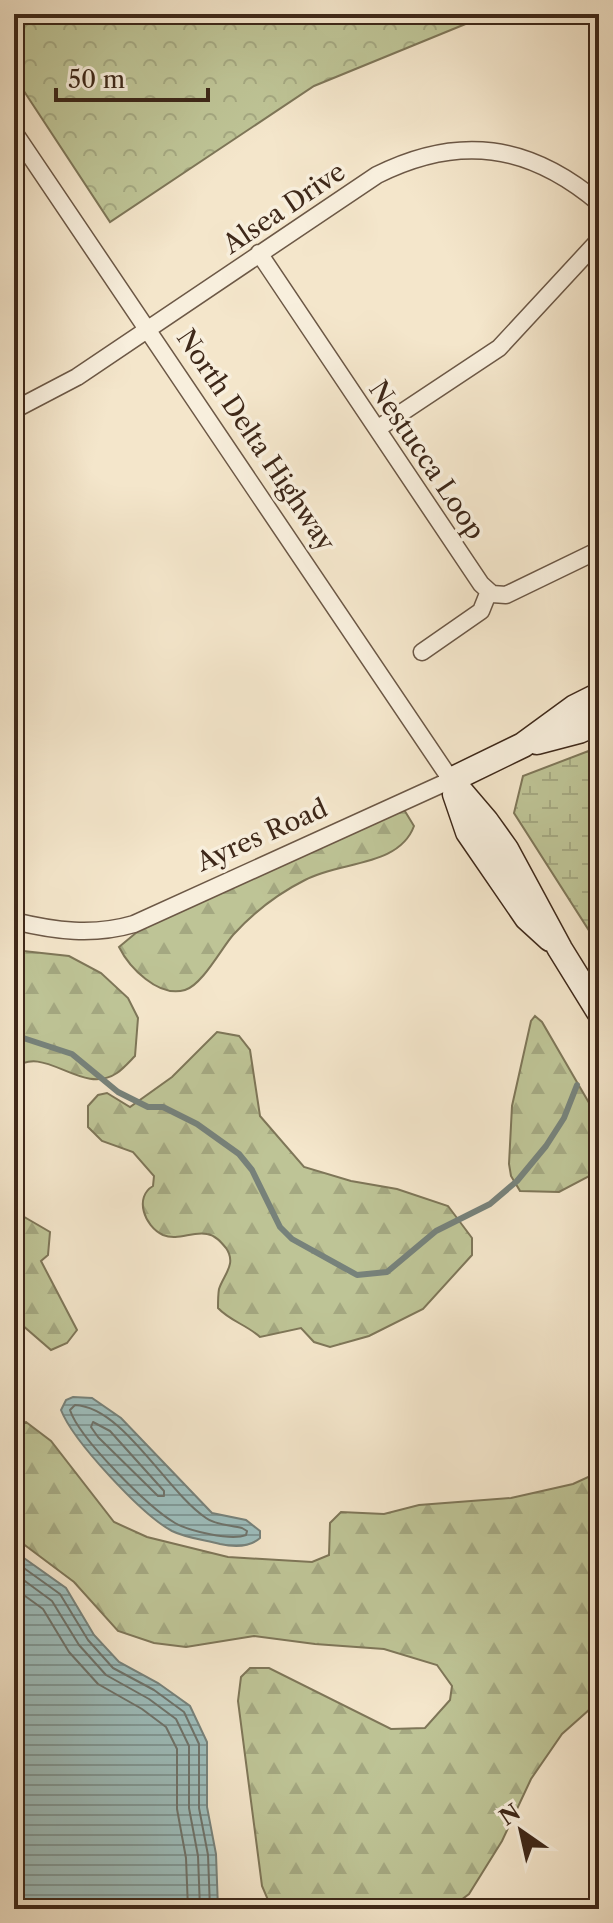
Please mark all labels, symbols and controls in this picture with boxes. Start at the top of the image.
scale bar [56,52,208,102]
text: 50 m [68,65,125,94]
street label: Alsea Drive [216,155,351,261]
street label: North Delta Highway [170,323,342,557]
street label: Nestucca Loop [362,375,492,545]
street label: Ayres Road [191,792,333,878]
north arrow [481,1791,561,1871]
text: N [495,1798,526,1831]

